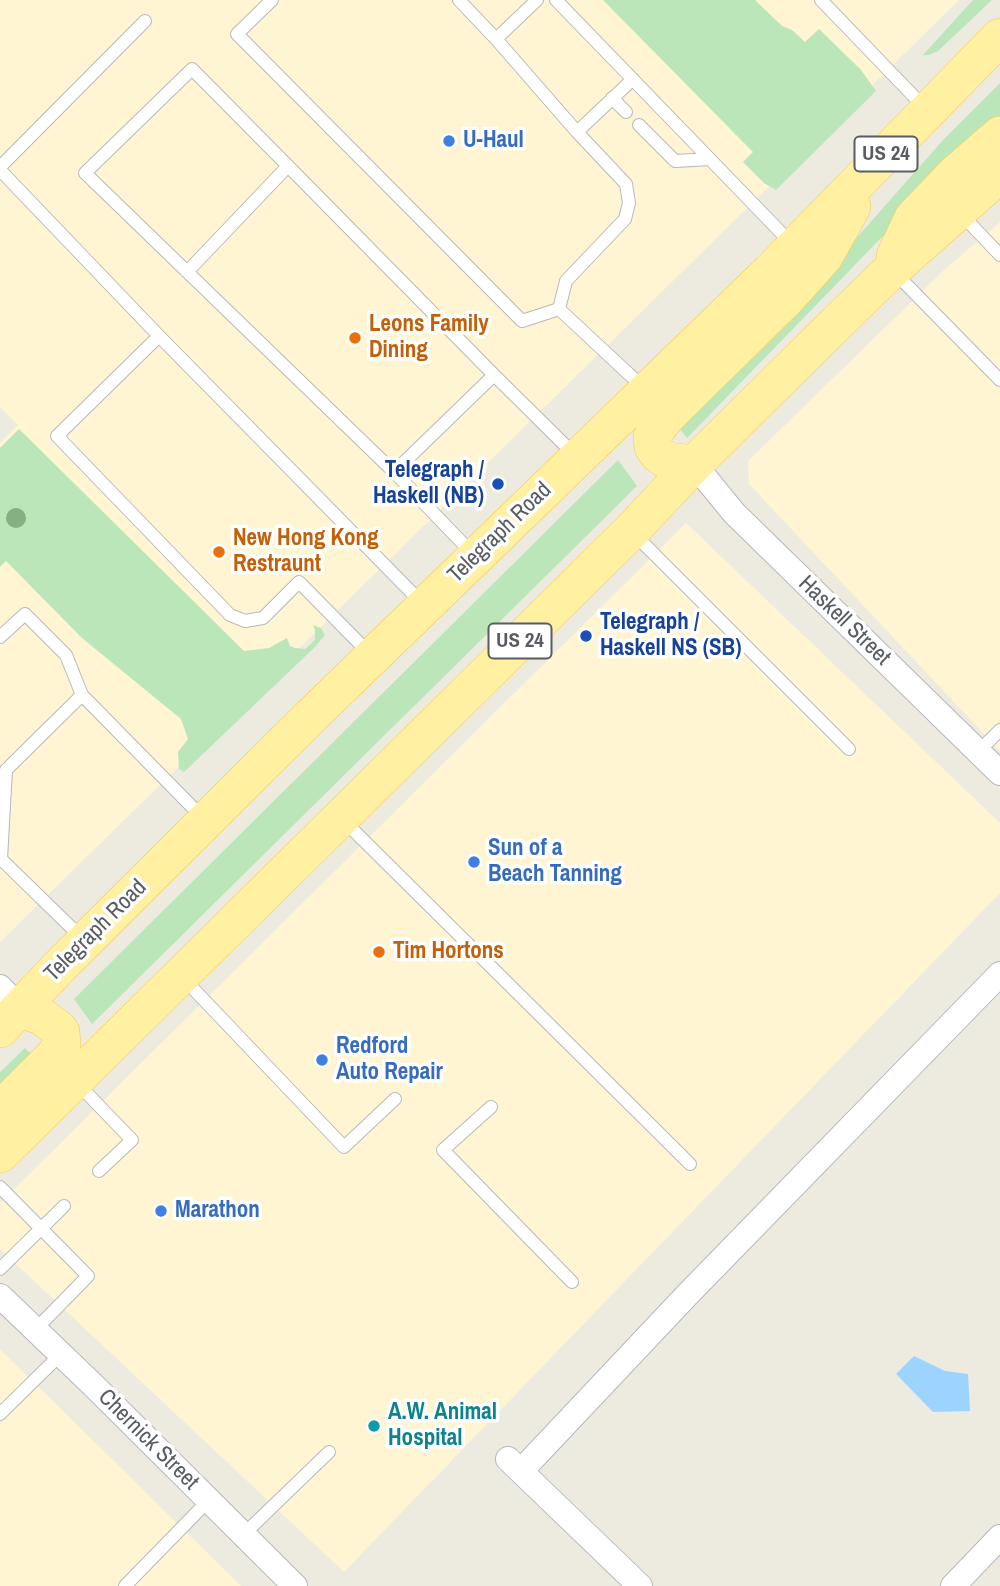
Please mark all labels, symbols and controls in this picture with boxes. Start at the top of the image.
place label: U-Haul [463,127,524,155]
marker: U-Haul [441,133,457,149]
road number: US 24 [854,136,917,172]
place label: Leons Family Dining [369,311,489,365]
marker: Leons Family Dining [347,330,363,346]
place label: Telegraph / Haskell (NB) [373,457,484,511]
marker: Telegraph / Haskell (NB) [490,476,506,492]
street label: Telegraph Road [443,477,557,589]
place label: New Hong Kong Restraunt [233,525,379,579]
marker: New Hong Kong Restraunt [211,544,227,560]
street label: Haskell Street [792,570,896,672]
place label: Telegraph / Haskell NS (SB) [600,609,741,663]
road number: US 24 [489,624,552,658]
marker: Telegraph / Haskell NS (SB) [578,628,594,644]
place label: Sun of a Beach Tanning [488,835,622,889]
marker: Sun of a Beach Tanning [466,854,482,870]
street label: Telegraph Road [39,874,153,988]
place label: Tim Hortons [393,938,504,966]
marker: Tim Hortons [371,944,387,960]
place label: Redford Auto Repair [336,1033,443,1087]
marker: Redford Auto Repair [314,1052,330,1068]
place label: Marathon [175,1197,260,1225]
marker: Marathon [153,1203,169,1219]
street label: Chernick Street [92,1384,204,1496]
place label: A.W. Animal Hospital [388,1399,497,1453]
marker: A.W. Animal Hospital [366,1418,382,1434]

